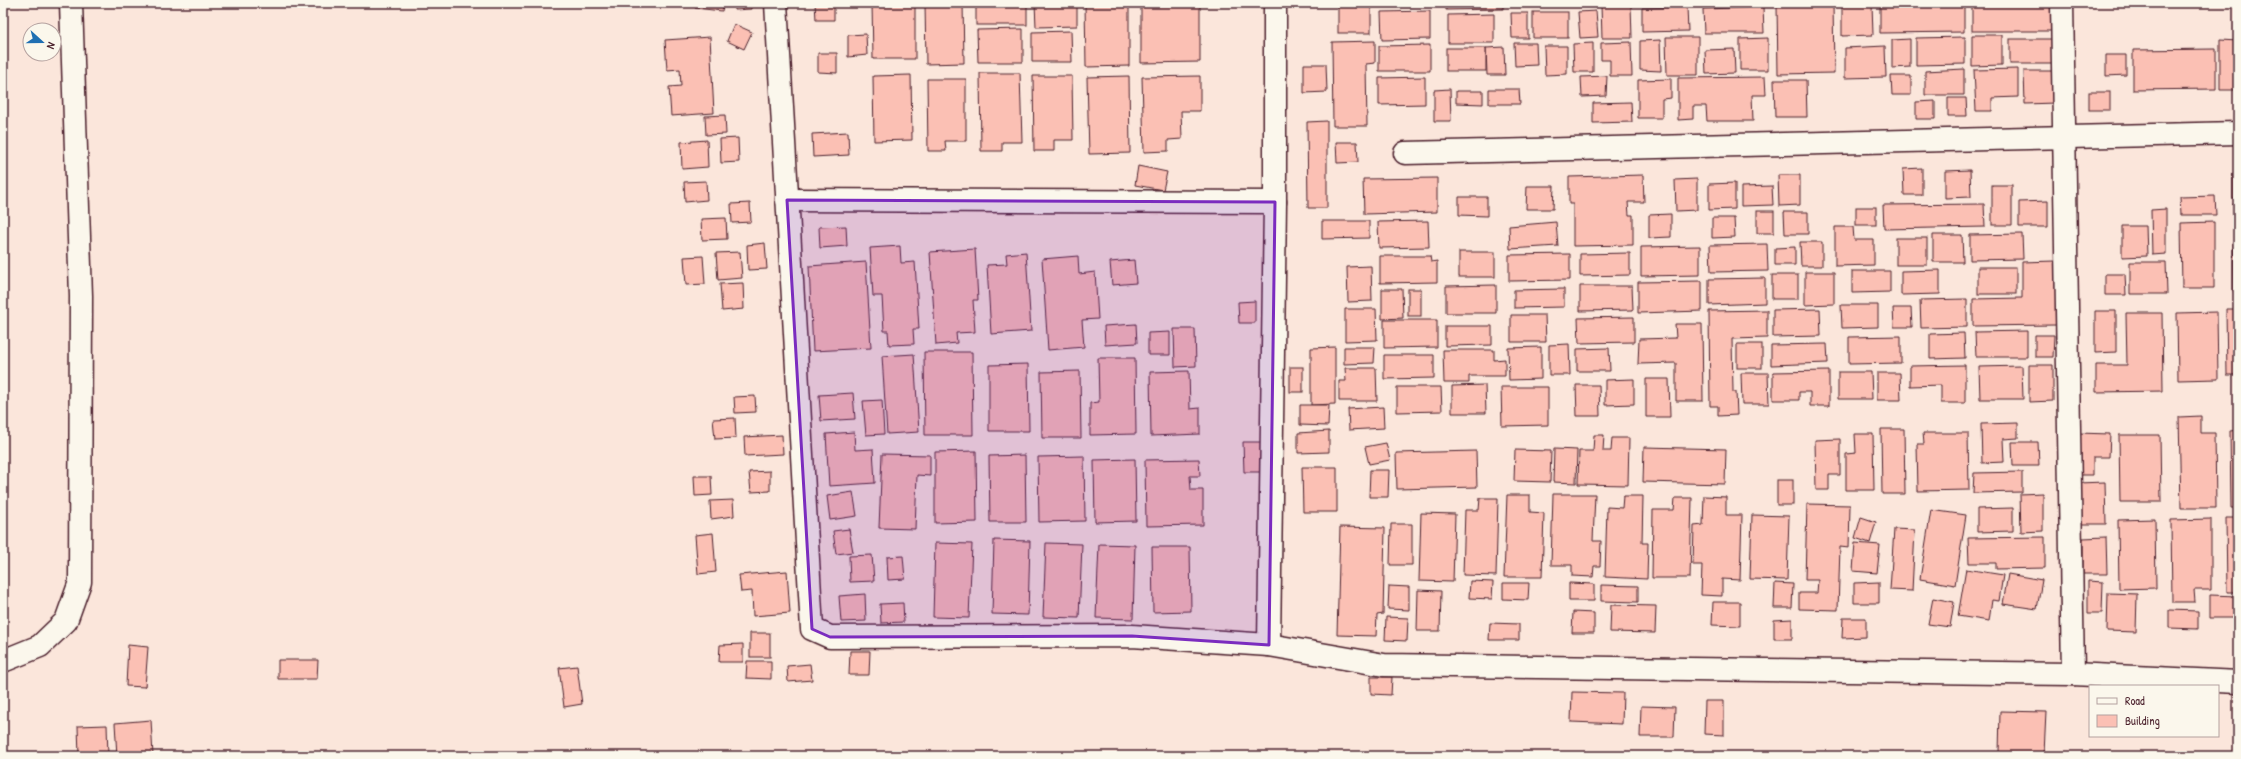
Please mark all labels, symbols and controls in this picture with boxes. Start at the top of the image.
north arrow [22,22,62,62]
text: N [44,40,59,51]
legend [2089,685,2219,737]
text: Road [2125,692,2145,709]
text: Building [2125,712,2160,729]

